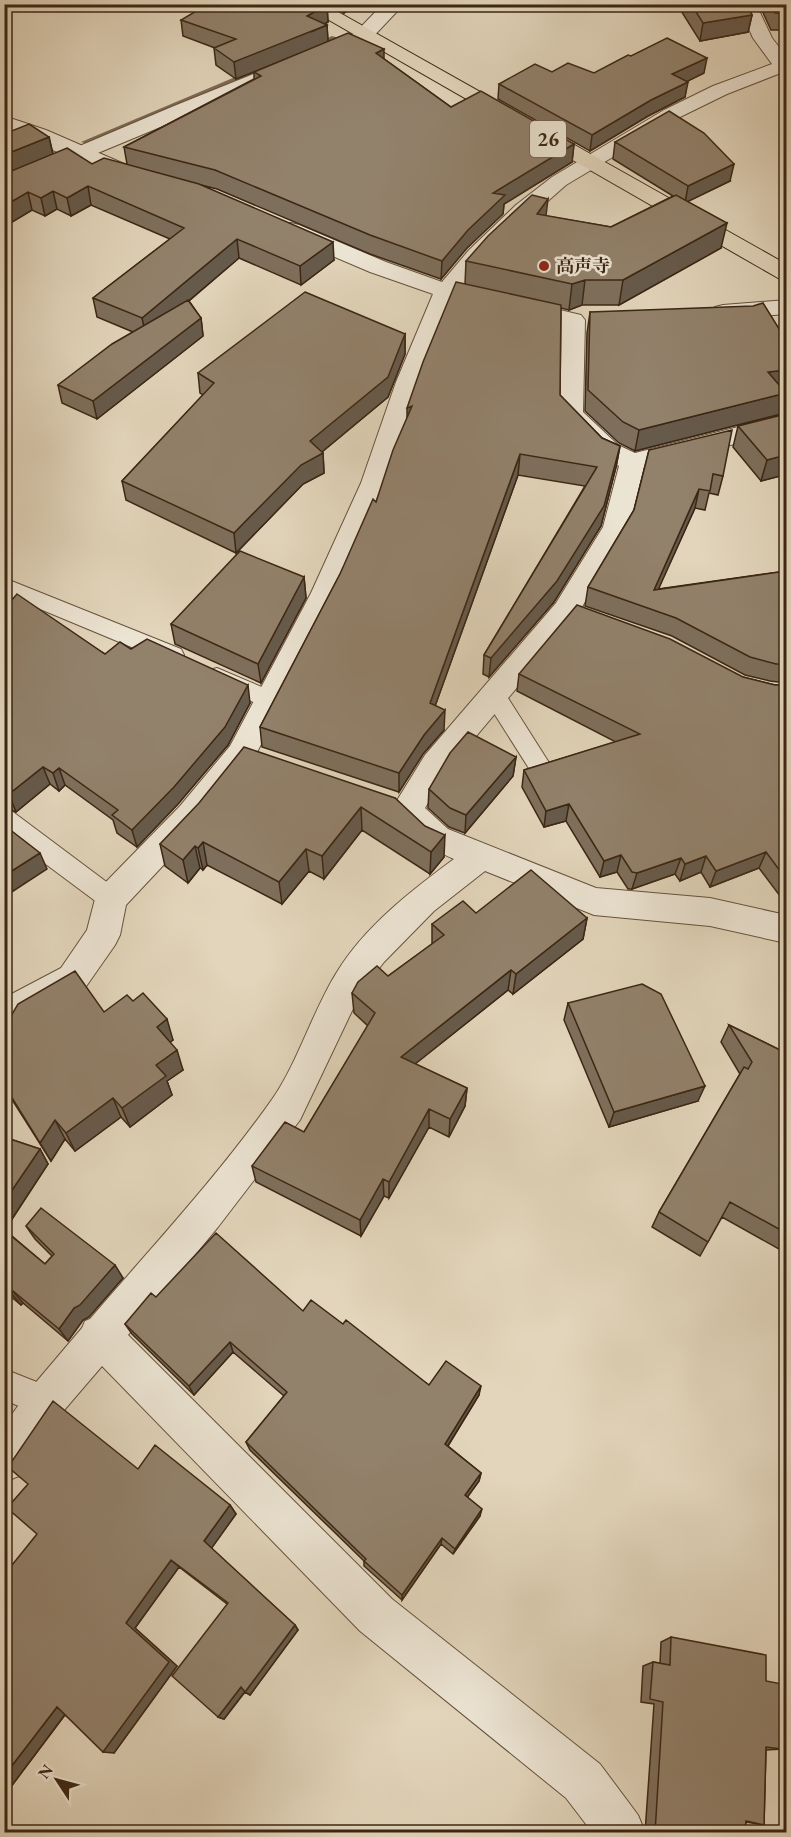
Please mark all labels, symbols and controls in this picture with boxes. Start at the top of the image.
road number: 26 [530,121,566,157]
place label: 高声寺 [556,254,610,277]
marker: 高声寺 [537,259,551,273]
north arrow [27,1750,87,1810]
text: N [33,1760,58,1783]

